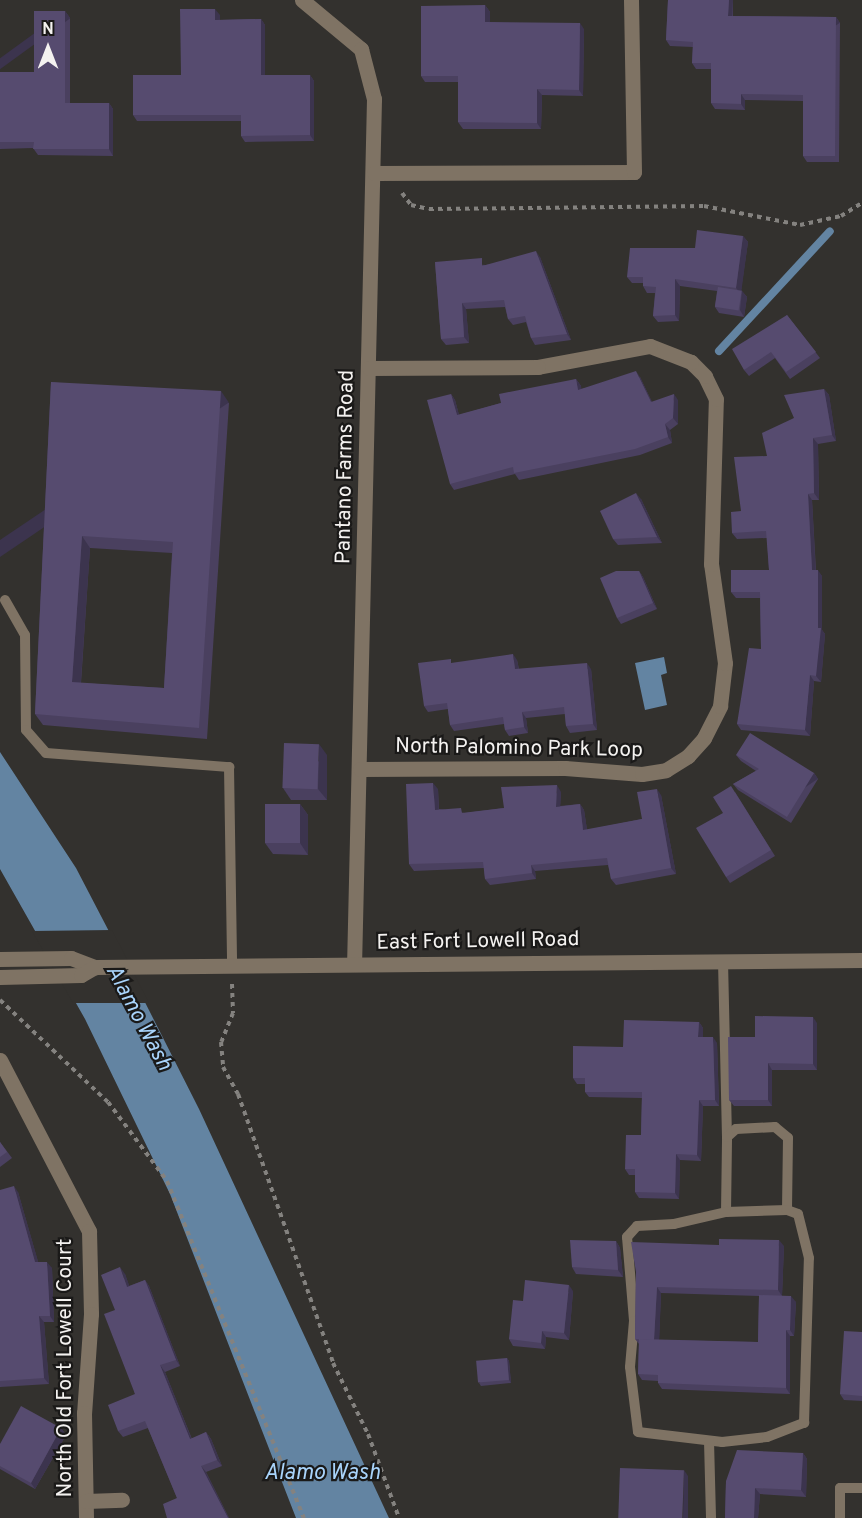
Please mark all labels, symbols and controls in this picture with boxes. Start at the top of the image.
north arrow [18,18,78,78]
text: N [42,20,54,40]
street label: Pantano Farms Road [332,370,360,564]
street label: North Palomino Park Loop [395,734,643,764]
street label: East Fort Lowell Road [376,928,580,956]
water label: Alamo Wash [99,960,177,1076]
street label: North Old Fort Lowell Court [53,1238,79,1498]
water label: Alamo Wash [264,1461,380,1487]

